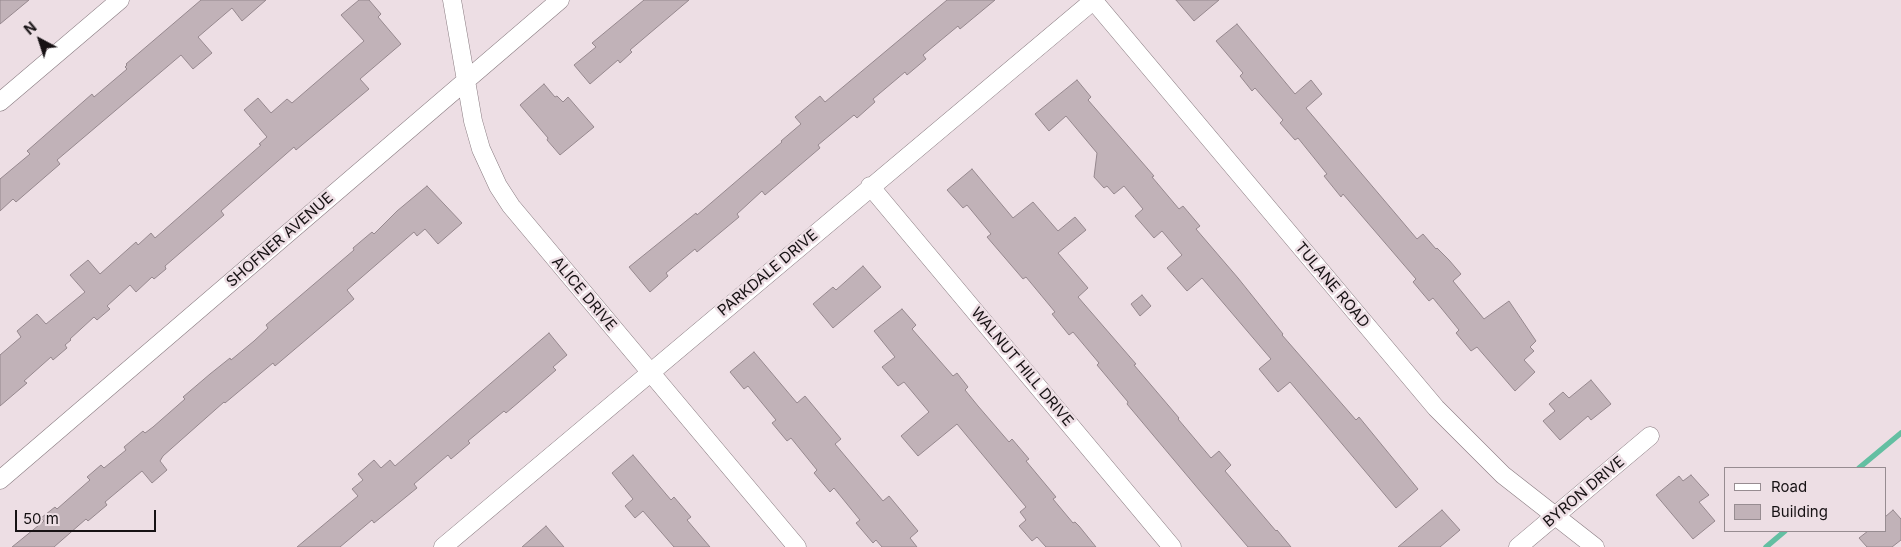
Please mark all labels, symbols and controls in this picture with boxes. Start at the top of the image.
north arrow [15,15,65,65]
text: N [20,18,40,38]
street label: SHOFNER AVENUE [223,189,337,291]
street label: PARKDALE DRIVE [714,226,822,320]
street label: TULANE ROAD [1291,239,1373,331]
street label: ALICE DRIVE [548,253,620,335]
street label: WALNUT HILL DRIVE [967,304,1077,430]
street label: BYRON DRIVE [1540,453,1628,531]
legend [1724,467,1886,532]
text: Road [1771,477,1807,496]
scale bar [18,500,159,532]
text: Building [1771,502,1828,521]
text: 50 m [23,509,59,528]

